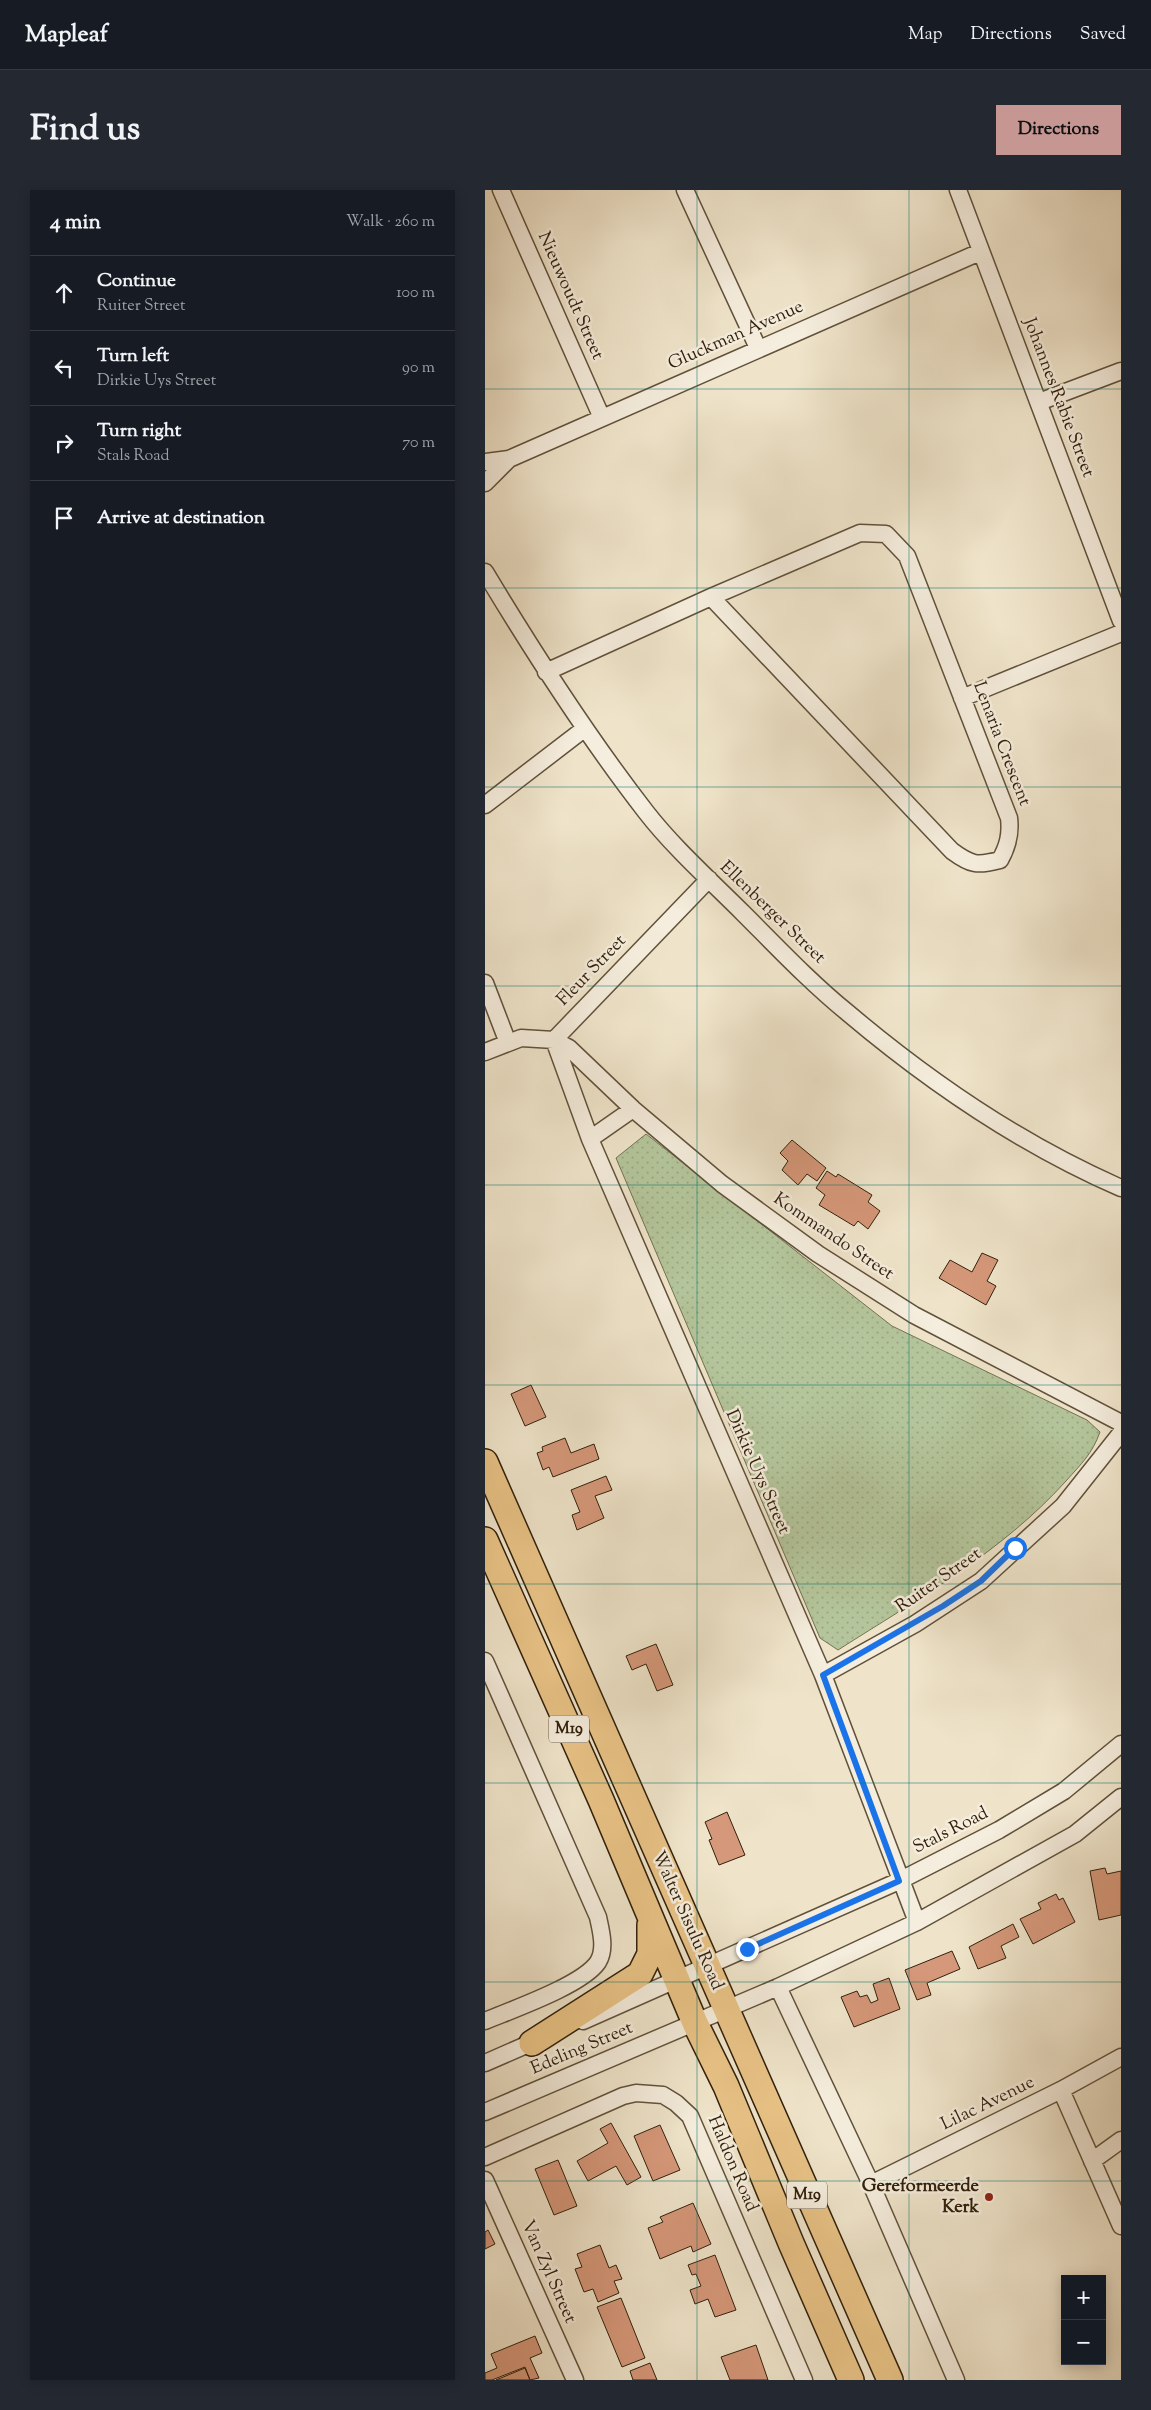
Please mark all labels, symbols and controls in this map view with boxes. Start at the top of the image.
text: Mapleaf [25,18,108,52]
text: Map [908,22,943,48]
text: Directions [971,22,1052,48]
text: Saved [1080,22,1126,48]
text: Find us [30,105,140,156]
button: Directions [996,105,1121,155]
text: 4 min [50,208,101,238]
text: Walk · 260 m [346,211,435,234]
street label: Nieuwoudt Street [530,228,610,364]
text: Continue [97,268,176,295]
icon: ahead [50,279,78,307]
text: 100 m [396,282,435,305]
text: Ruiter Street [97,295,185,318]
street label: Gluckman Avenue [664,295,808,377]
street label: Johannes Rabie Street [1015,314,1100,481]
text: Turn left [97,343,169,370]
icon: left [50,354,78,382]
text: 90 m [402,357,435,380]
text: Dirkie Uys Street [97,370,216,393]
text: Turn right [97,418,181,445]
icon: right [50,429,78,457]
text: 70 m [402,432,435,455]
text: Stals Road [97,445,170,468]
icon: arrive [50,504,78,532]
text: Arrive at destination [97,505,265,532]
street label: Lenaria Crescent [965,678,1037,810]
street label: Ellenberger Street [713,855,831,971]
street label: Fleur Street [551,929,633,1013]
street label: Kommando Street [767,1187,899,1287]
street label: Dirkie Uys Street [718,1405,796,1539]
route start [1004,1537,1027,1560]
street label: Ruiter Street [891,1542,987,1620]
road number: M19 [549,1716,589,1742]
street label: Stals Road [909,1801,993,1861]
street label: Walter Sisulu Road [645,1847,729,1995]
route end [736,1938,759,1961]
street label: Edeling Street [527,2016,637,2082]
street label: Lilac Avenue [937,2070,1039,2138]
street label: Haldon Road [700,2112,764,2216]
place label: Gereformeerde Kerk [862,2174,980,2221]
road number: M19 [787,2182,827,2208]
marker: Gereformeerde Kerk [983,2191,995,2203]
street label: Van Zyl Street [514,2216,582,2328]
map controls [1061,2275,1106,2365]
button: + [1061,2275,1106,2320]
button: − [1061,2320,1106,2365]

